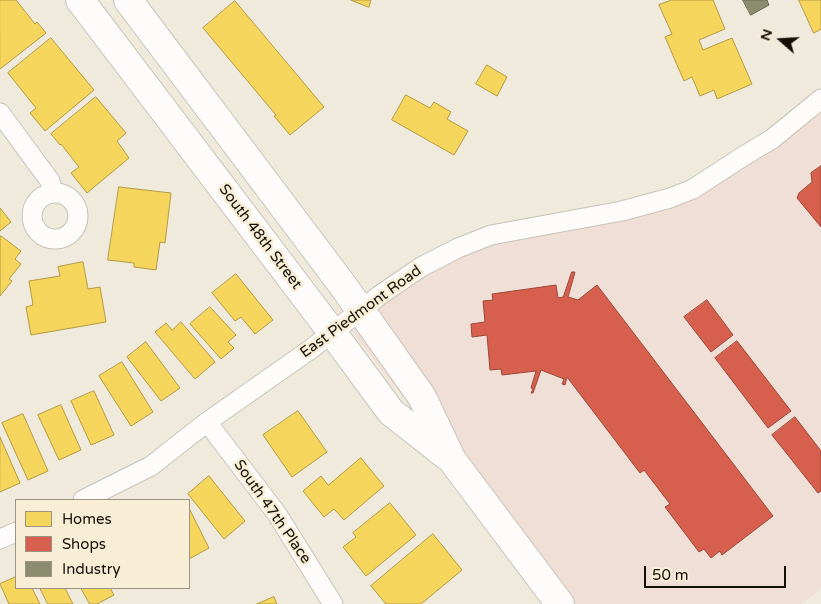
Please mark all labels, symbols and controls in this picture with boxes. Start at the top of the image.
north arrow [756,15,806,65]
text: N [756,27,776,43]
street label: South 48th Street [215,181,305,293]
street label: East Piedmont Road [297,262,425,362]
street label: South 47th Place [230,457,314,567]
legend [15,499,190,589]
text: Homes [62,510,112,528]
text: Shops [62,535,106,553]
scale bar [646,556,788,588]
text: Industry [62,560,121,578]
text: 50 m [652,566,689,584]

